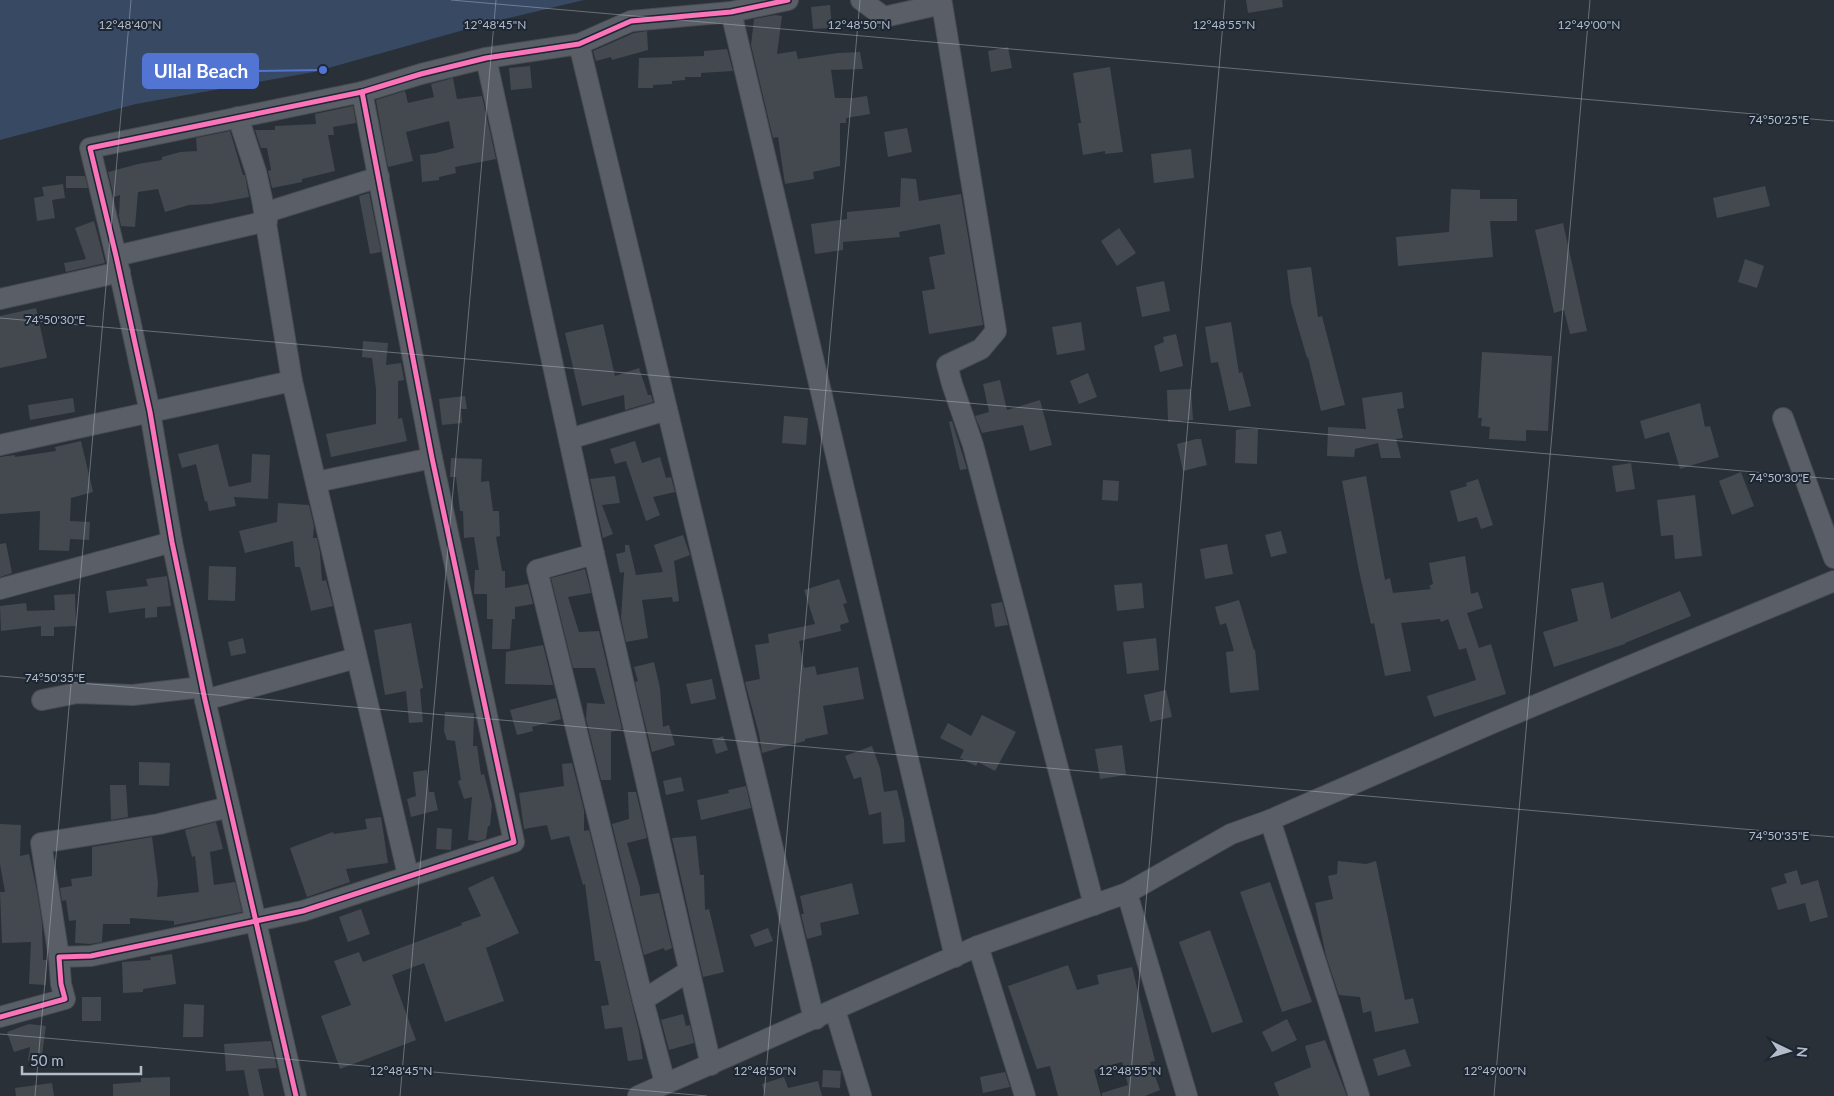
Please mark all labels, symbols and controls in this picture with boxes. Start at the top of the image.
text: 12°48'40"N [99,17,161,32]
text: 12°48'45"N [464,17,526,32]
text: 12°48'50"N [828,17,890,32]
text: 12°48'55"N [1193,17,1255,32]
text: 12°49'00"N [1558,17,1620,32]
callout: Ullal Beach [143,54,258,88]
text: Ullal Beach [154,59,248,82]
text: 74°50'25"E [1749,112,1809,127]
text: 74°50'30"E [25,312,85,327]
text: 74°50'30"E [1749,470,1809,485]
text: 74°50'35"E [25,670,85,685]
text: 74°50'35"E [1749,828,1809,843]
north arrow [1764,1026,1814,1076]
scale bar [22,1044,141,1076]
text: N [1794,1046,1811,1058]
text: 50 m [30,1051,64,1069]
text: 12°48'45"N [370,1063,432,1078]
text: 12°48'50"N [734,1063,796,1078]
text: 12°48'55"N [1099,1063,1161,1078]
text: 12°49'00"N [1464,1063,1526,1078]

